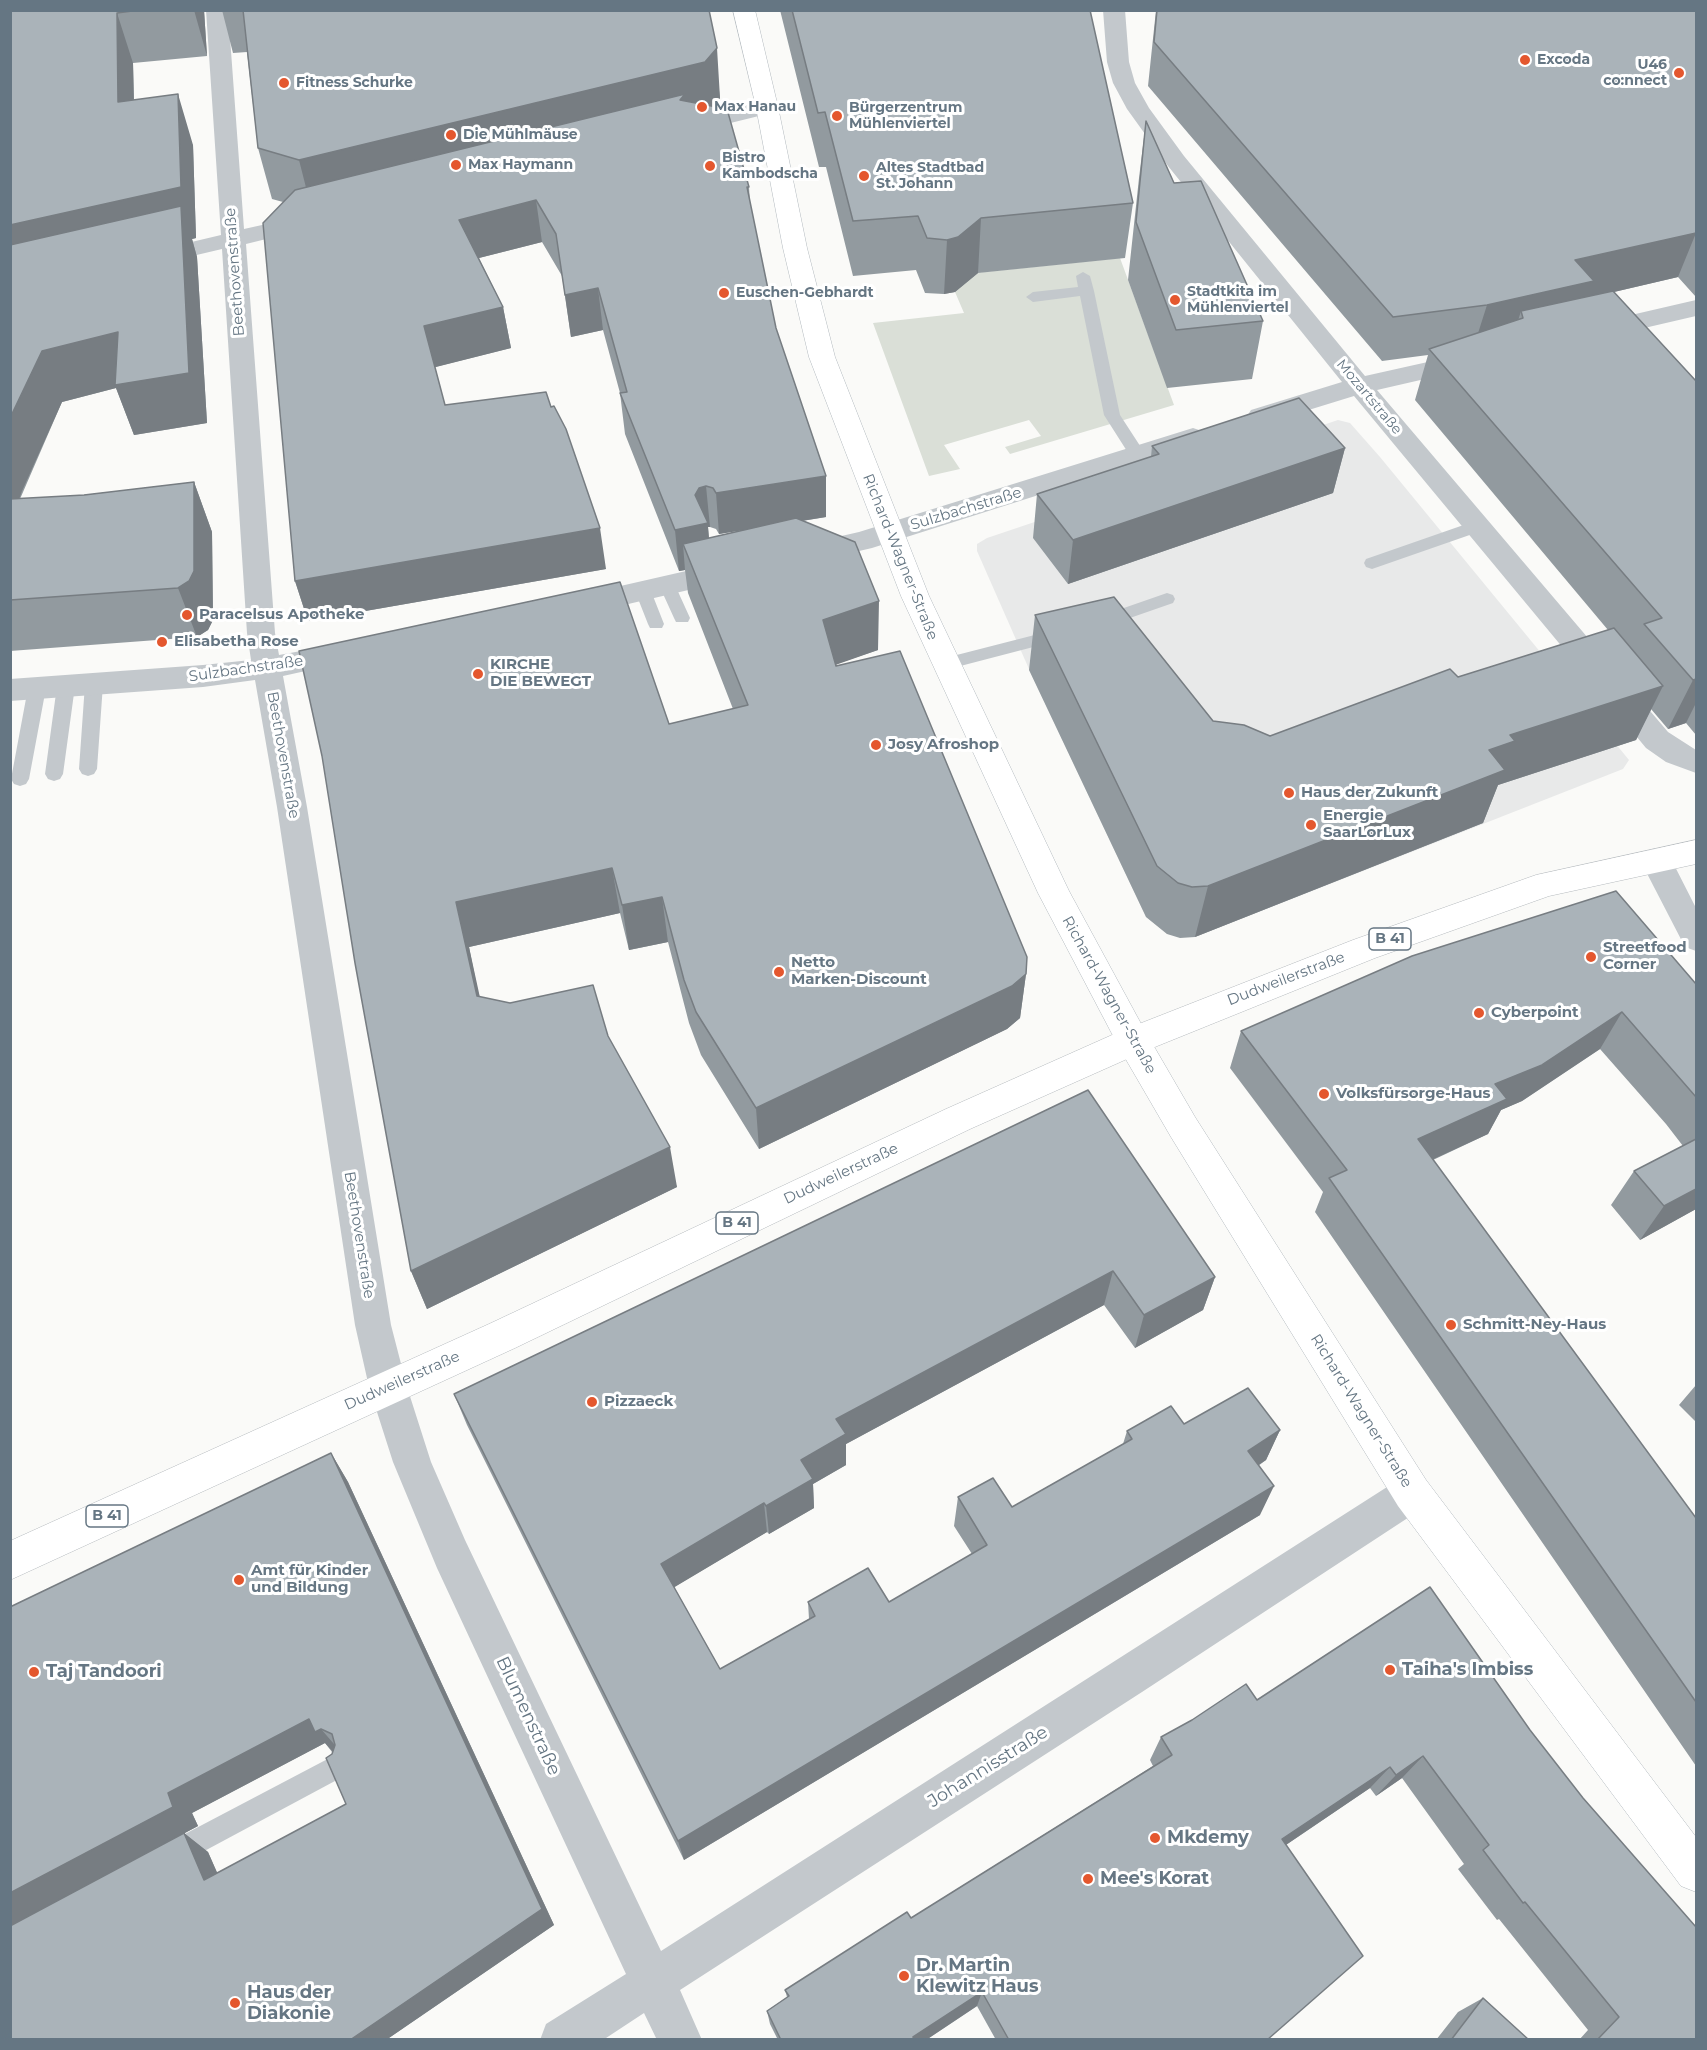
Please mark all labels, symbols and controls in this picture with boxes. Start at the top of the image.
place label: Excoda [1537,52,1590,68]
marker: Excoda [1518,53,1532,67]
place label: U46 co:nnect [1603,57,1667,90]
marker: U46 co:nnect [1672,66,1686,80]
place label: Fitness Schurke [296,75,413,91]
marker: Fitness Schurke [277,76,291,90]
place label: Max Hanau [714,99,796,115]
marker: Max Hanau [695,100,709,114]
place label: Bürgerzentrum Mühlenviertel [849,100,962,132]
marker: Bürgerzentrum Mühlenviertel [830,109,844,123]
place label: Die Mühlmäuse [463,127,578,143]
marker: Die Mühlmäuse [444,128,458,142]
place label: Bistro Kambodscha [722,150,818,182]
place label: Max Haymann [468,157,573,173]
marker: Max Haymann [449,158,463,172]
marker: Bistro Kambodscha [703,159,717,173]
place label: Altes Stadtbad St. Johann [876,160,984,192]
marker: Altes Stadtbad St. Johann [857,169,871,183]
street label: Beethovenstraße [222,207,248,337]
place label: Stadtkita im Mühlenviertel [1187,284,1289,316]
place label: Euschen-Gebhardt [736,285,874,301]
marker: Euschen-Gebhardt [717,286,731,300]
marker: Stadtkita im Mühlenviertel [1168,293,1182,307]
street label: Mozartstraße [1333,356,1405,438]
street label: Richard-Wagner-Straße [858,471,942,643]
street label: Sulzbachstraße [908,484,1024,534]
place label: Paracelsus Apotheke [199,606,364,624]
marker: Paracelsus Apotheke [180,608,194,622]
place label: Elisabetha Rose [174,633,299,651]
marker: Elisabetha Rose [155,635,169,649]
street label: Sulzbachstraße [188,652,304,686]
place label: KIRCHE DIE BEWEGT [490,656,591,691]
marker: KIRCHE DIE BEWEGT [471,667,485,681]
street label: Beethovenstraße [263,690,303,820]
place label: Josy Afroshop [888,736,999,754]
marker: Josy Afroshop [869,738,883,752]
place label: Haus der Zukunft [1301,784,1438,802]
marker: Haus der Zukunft [1282,786,1296,800]
place label: Energie SaarLorLux [1323,807,1411,842]
marker: Energie SaarLorLux [1304,818,1318,832]
street label: Richard-Wagner-Straße [1058,913,1160,1077]
road number: B 41 [1369,928,1411,950]
place label: Streetfood Corner [1603,939,1687,974]
street label: Dudweilerstraße [1225,948,1347,1010]
marker: Streetfood Corner [1584,950,1598,964]
place label: Netto Marken-Discount [791,954,927,989]
marker: Netto Marken-Discount [772,965,786,979]
place label: Cyberpoint [1491,1004,1579,1022]
marker: Cyberpoint [1472,1006,1486,1020]
place label: Volksfürsorge-Haus [1336,1085,1490,1103]
marker: Volksfürsorge-Haus [1317,1087,1331,1101]
street label: Dudweilerstraße [781,1140,901,1208]
street label: Beethovenstraße [340,1170,378,1300]
road number: B 41 [716,1212,758,1234]
place label: Schmitt-Ney-Haus [1463,1316,1606,1334]
marker: Schmitt-Ney-Haus [1444,1318,1458,1332]
street label: Richard-Wagner-Straße [1306,1331,1416,1491]
street label: Dudweilerstraße [341,1347,463,1415]
place label: Pizzaeck [604,1393,673,1411]
marker: Pizzaeck [585,1395,599,1409]
road number: B 41 [86,1505,128,1527]
place label: Amt für Kinder und Bildung [251,1562,368,1597]
marker: Amt für Kinder und Bildung [232,1573,246,1587]
street label: Blumenstraße [491,1653,565,1779]
place label: Taiha's Imbiss [1402,1659,1533,1681]
place label: Taj Tandoori [46,1661,162,1683]
marker: Taiha's Imbiss [1383,1663,1397,1677]
marker: Taj Tandoori [27,1665,41,1679]
street label: Johannisstraße [924,1722,1052,1812]
place label: Mkdemy [1167,1827,1249,1849]
marker: Mkdemy [1148,1831,1162,1845]
place label: Mee's Korat [1100,1868,1209,1890]
marker: Mee's Korat [1081,1872,1095,1886]
place label: Dr. Martin Klewitz Haus [916,1955,1038,1998]
marker: Dr. Martin Klewitz Haus [897,1969,911,1983]
place label: Haus der Diakonie [247,1982,331,2024]
marker: Haus der Diakonie [228,1996,242,2010]

